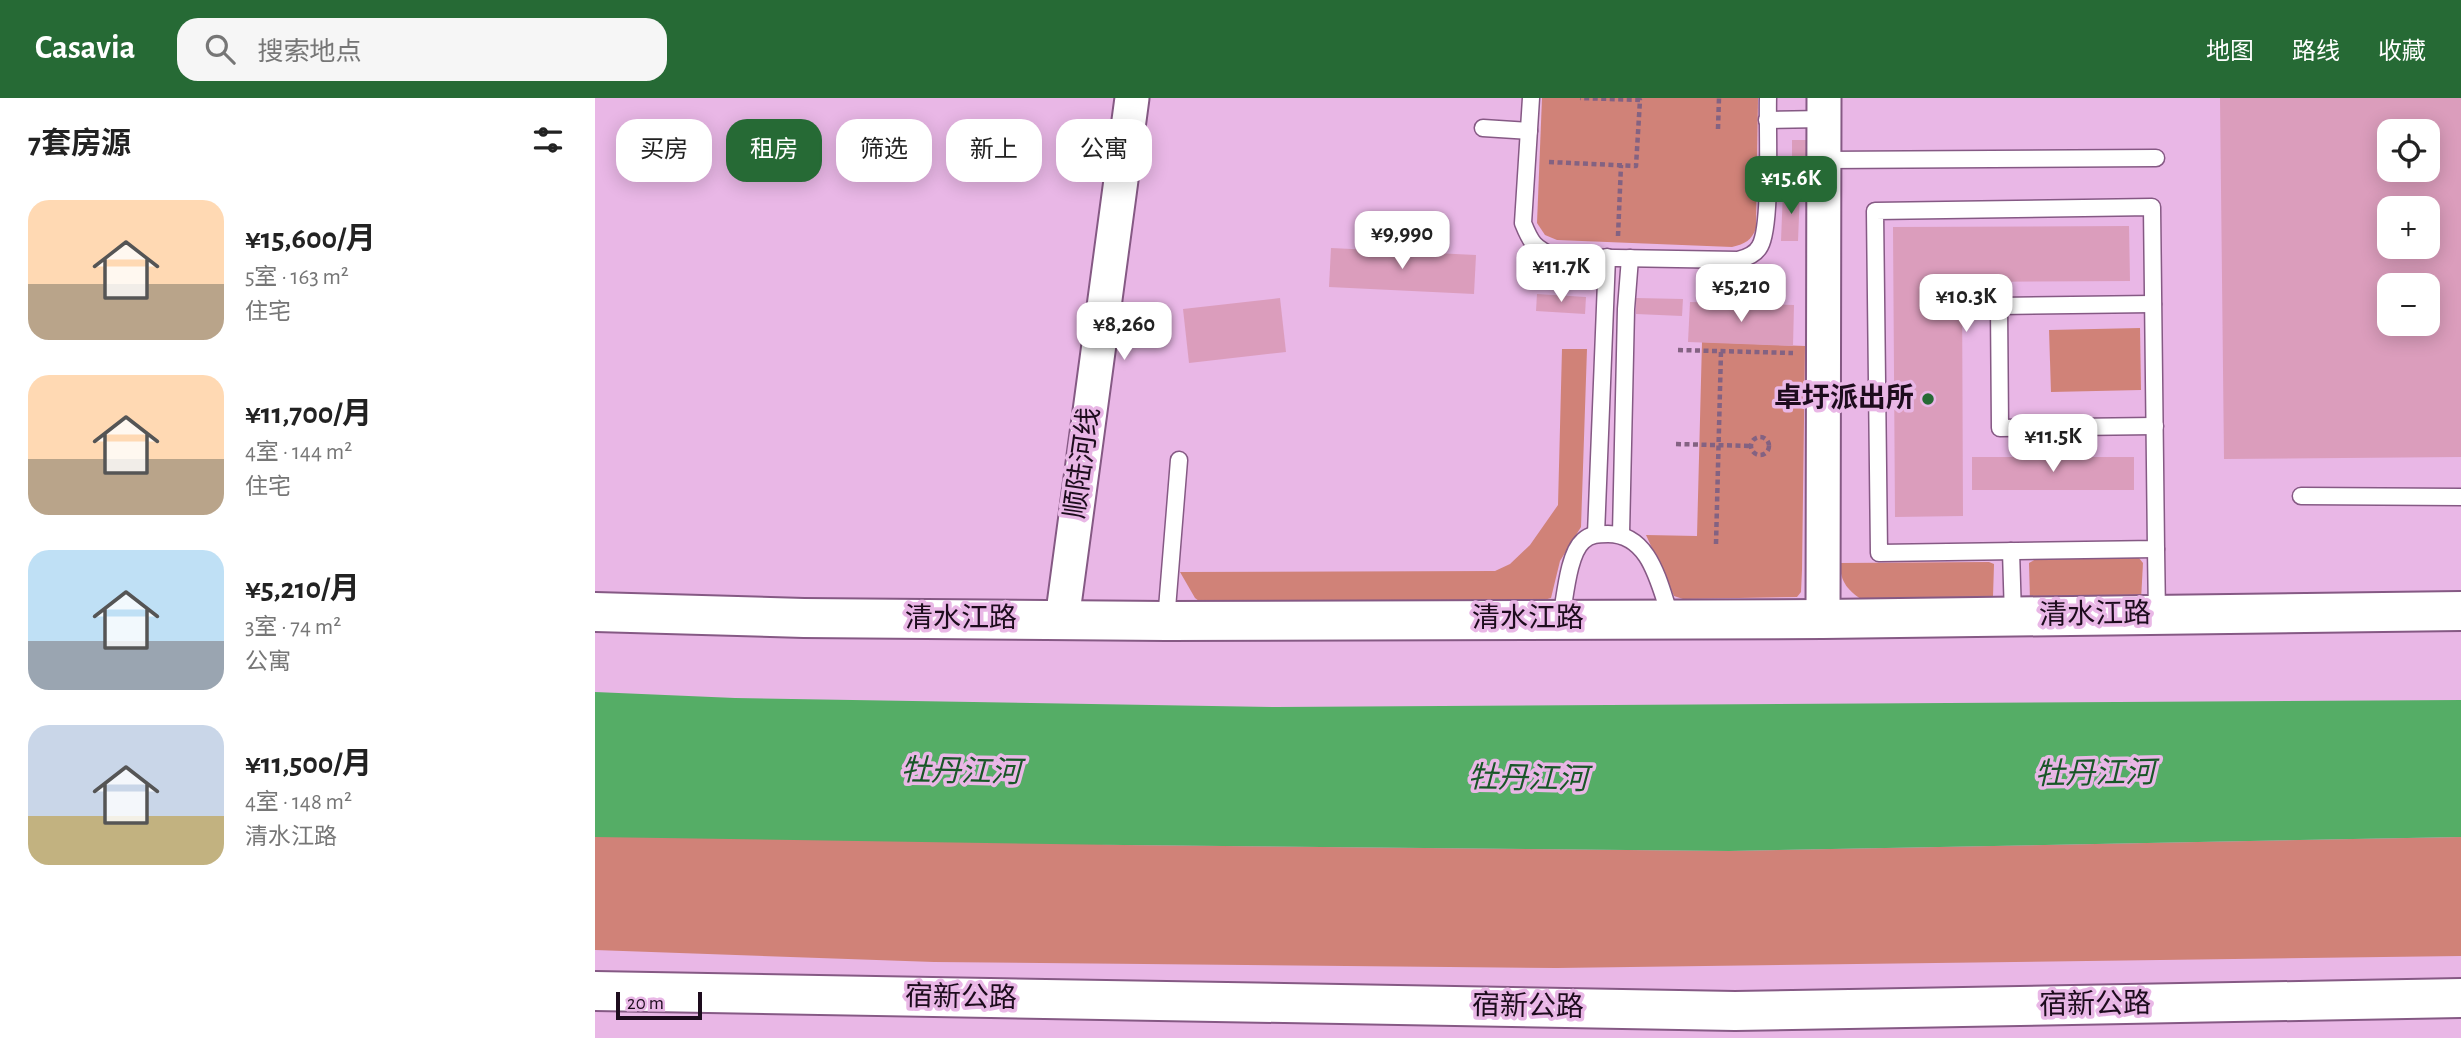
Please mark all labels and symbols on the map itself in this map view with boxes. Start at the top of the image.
pin: ¥15.6K [1734,156,1848,216]
pin: ¥9,990 [1345,212,1459,271]
pin: ¥11.7K [1504,244,1618,304]
pin: ¥5,210 [1684,264,1798,324]
pin: ¥10.3K [1909,274,2023,334]
pin: ¥8,260 [1067,302,1181,362]
place label: 卓圩派出所 [1774,383,1914,413]
marker: 卓圩派出所 [1920,391,1936,407]
street label: 顺陆河线 [1059,405,1105,520]
pin: ¥11.5K [1996,414,2110,474]
street label: 清水江路 [2039,598,2151,630]
street label: 清水江路 [905,603,1017,633]
street label: 清水江路 [1472,603,1584,633]
water label: 牡丹江河 [901,754,1026,788]
water label: 牡丹江河 [2035,756,2160,790]
water label: 牡丹江河 [1468,761,1593,795]
street label: 宿新公路 [905,981,1017,1013]
street label: 宿新公路 [2039,988,2151,1020]
scale bar [616,989,702,1021]
street label: 宿新公路 [1472,990,1584,1022]

